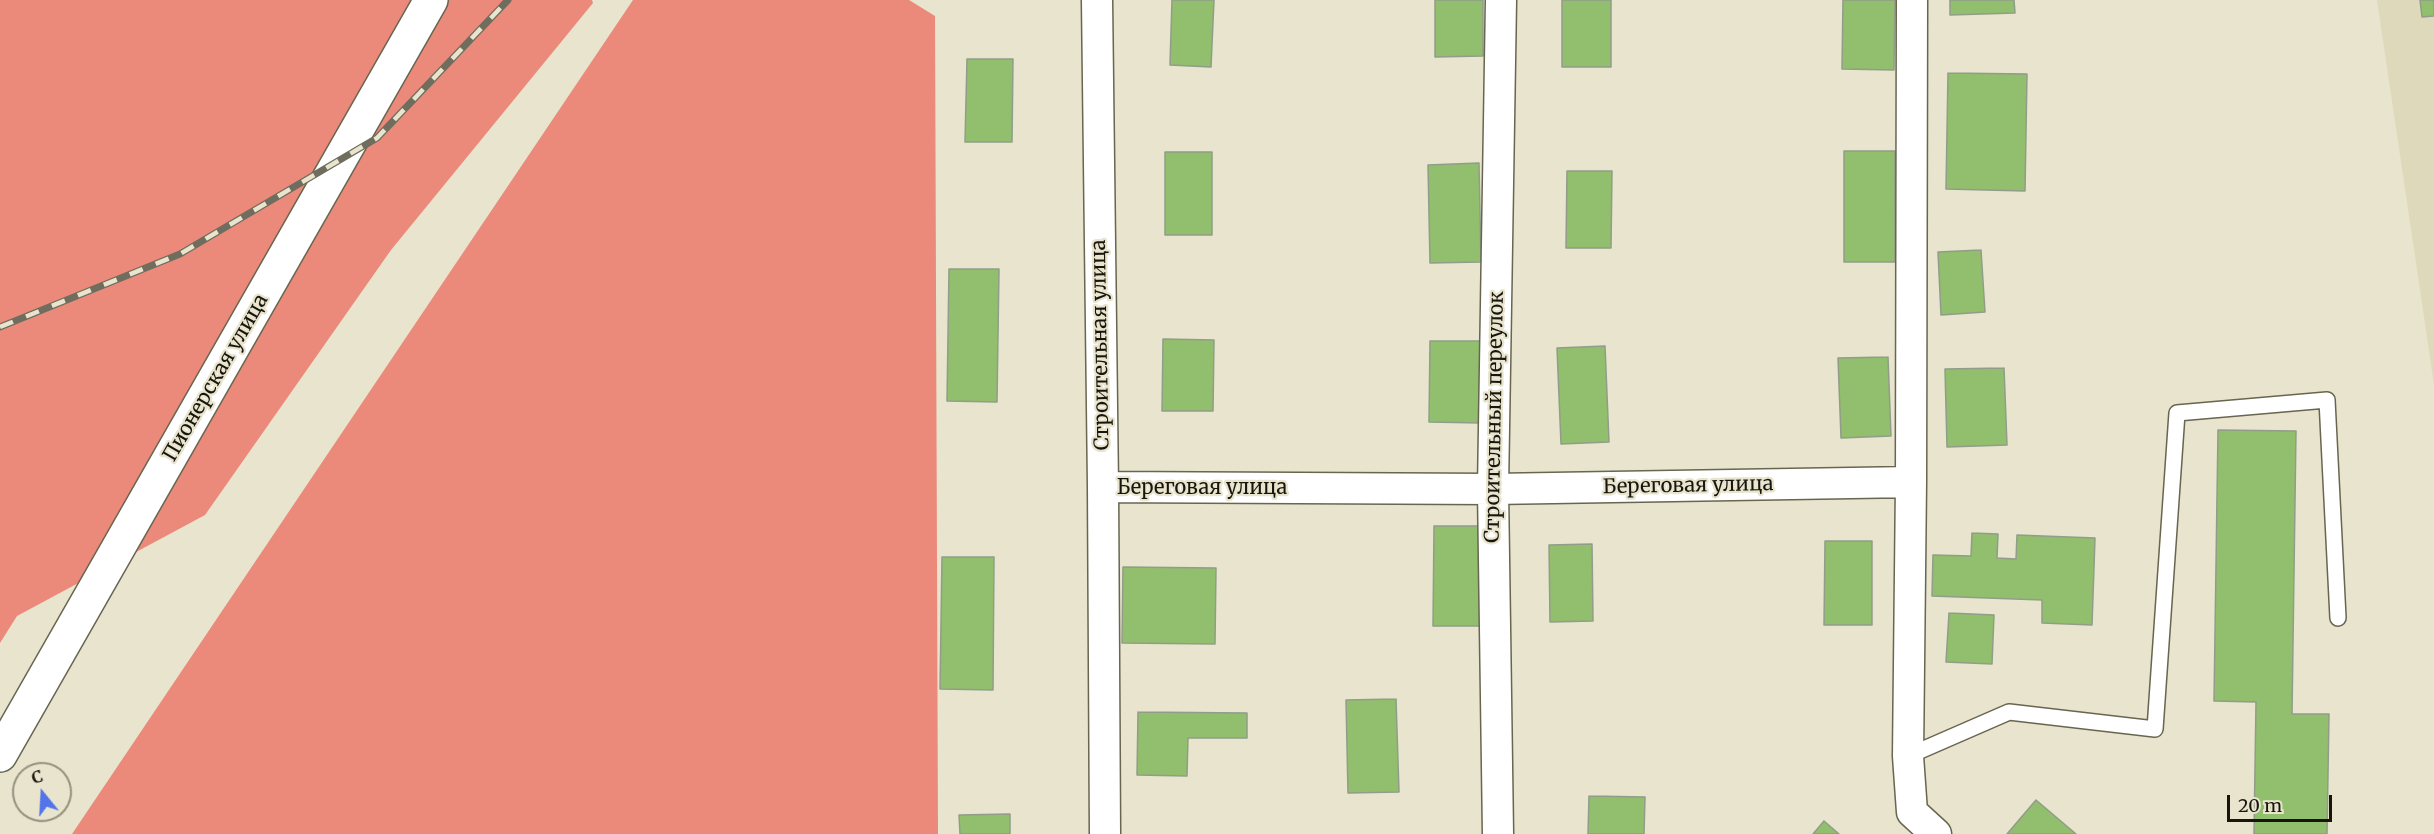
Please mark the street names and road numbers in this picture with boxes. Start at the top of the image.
street label: Строительная улица [1087,239,1115,451]
street label: Пионерская улица [158,290,274,466]
street label: Строительный переулок [1481,291,1509,543]
street label: Береговая улица [1603,473,1773,499]
street label: Береговая улица [1117,476,1287,500]

